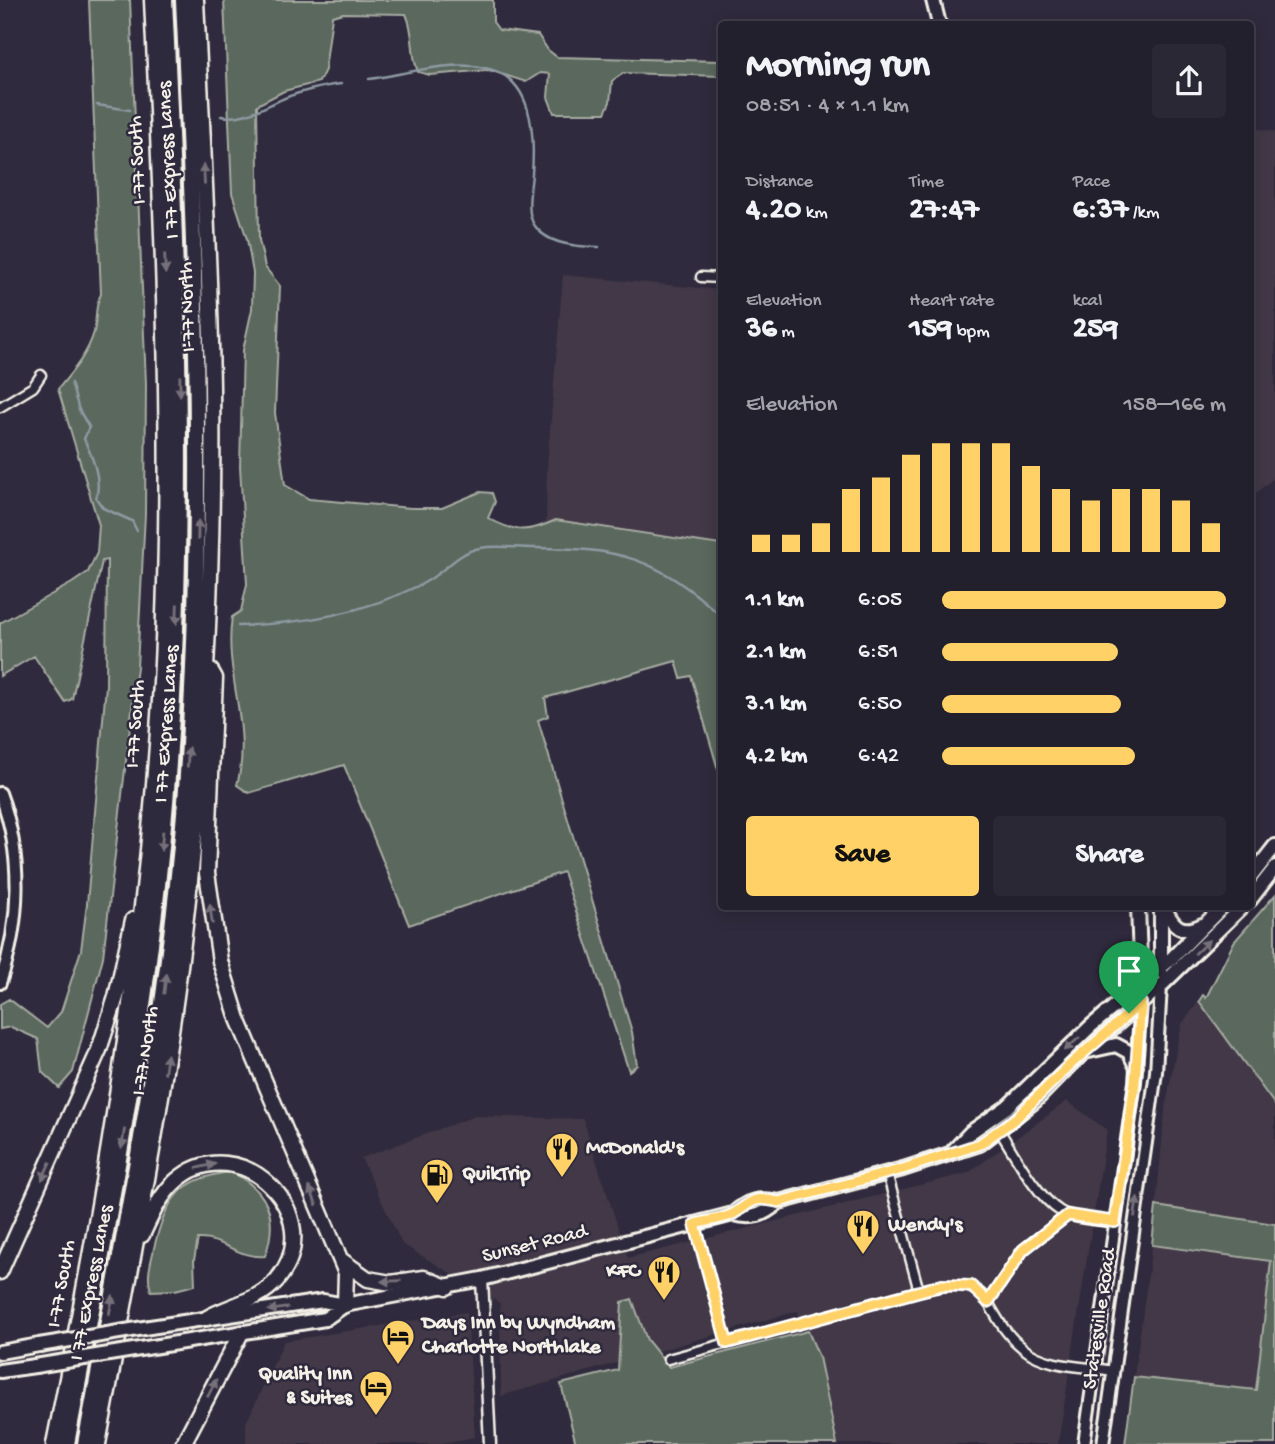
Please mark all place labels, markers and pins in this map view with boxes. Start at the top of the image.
pin [1099,941,1159,1013]
restaurant icon: McDonald's [543,1130,581,1179]
place label: McDonald's [586,1137,685,1162]
fuel station icon: QuikTrip [418,1156,456,1205]
place label: QuikTrip [462,1163,531,1188]
restaurant icon: Wendy's [844,1207,882,1256]
place label: Wendy's [887,1214,964,1239]
restaurant icon: KFC [645,1253,683,1302]
place label: KFC [605,1260,642,1285]
place label: Days Inn by Wyndham Charlotte Northlake [420,1312,615,1361]
hotel icon: Days Inn by Wyndham Charlotte Northlake [379,1317,417,1366]
place label: Quality Inn & Suites [258,1363,353,1412]
hotel icon: Quality Inn & Suites [357,1368,395,1417]

